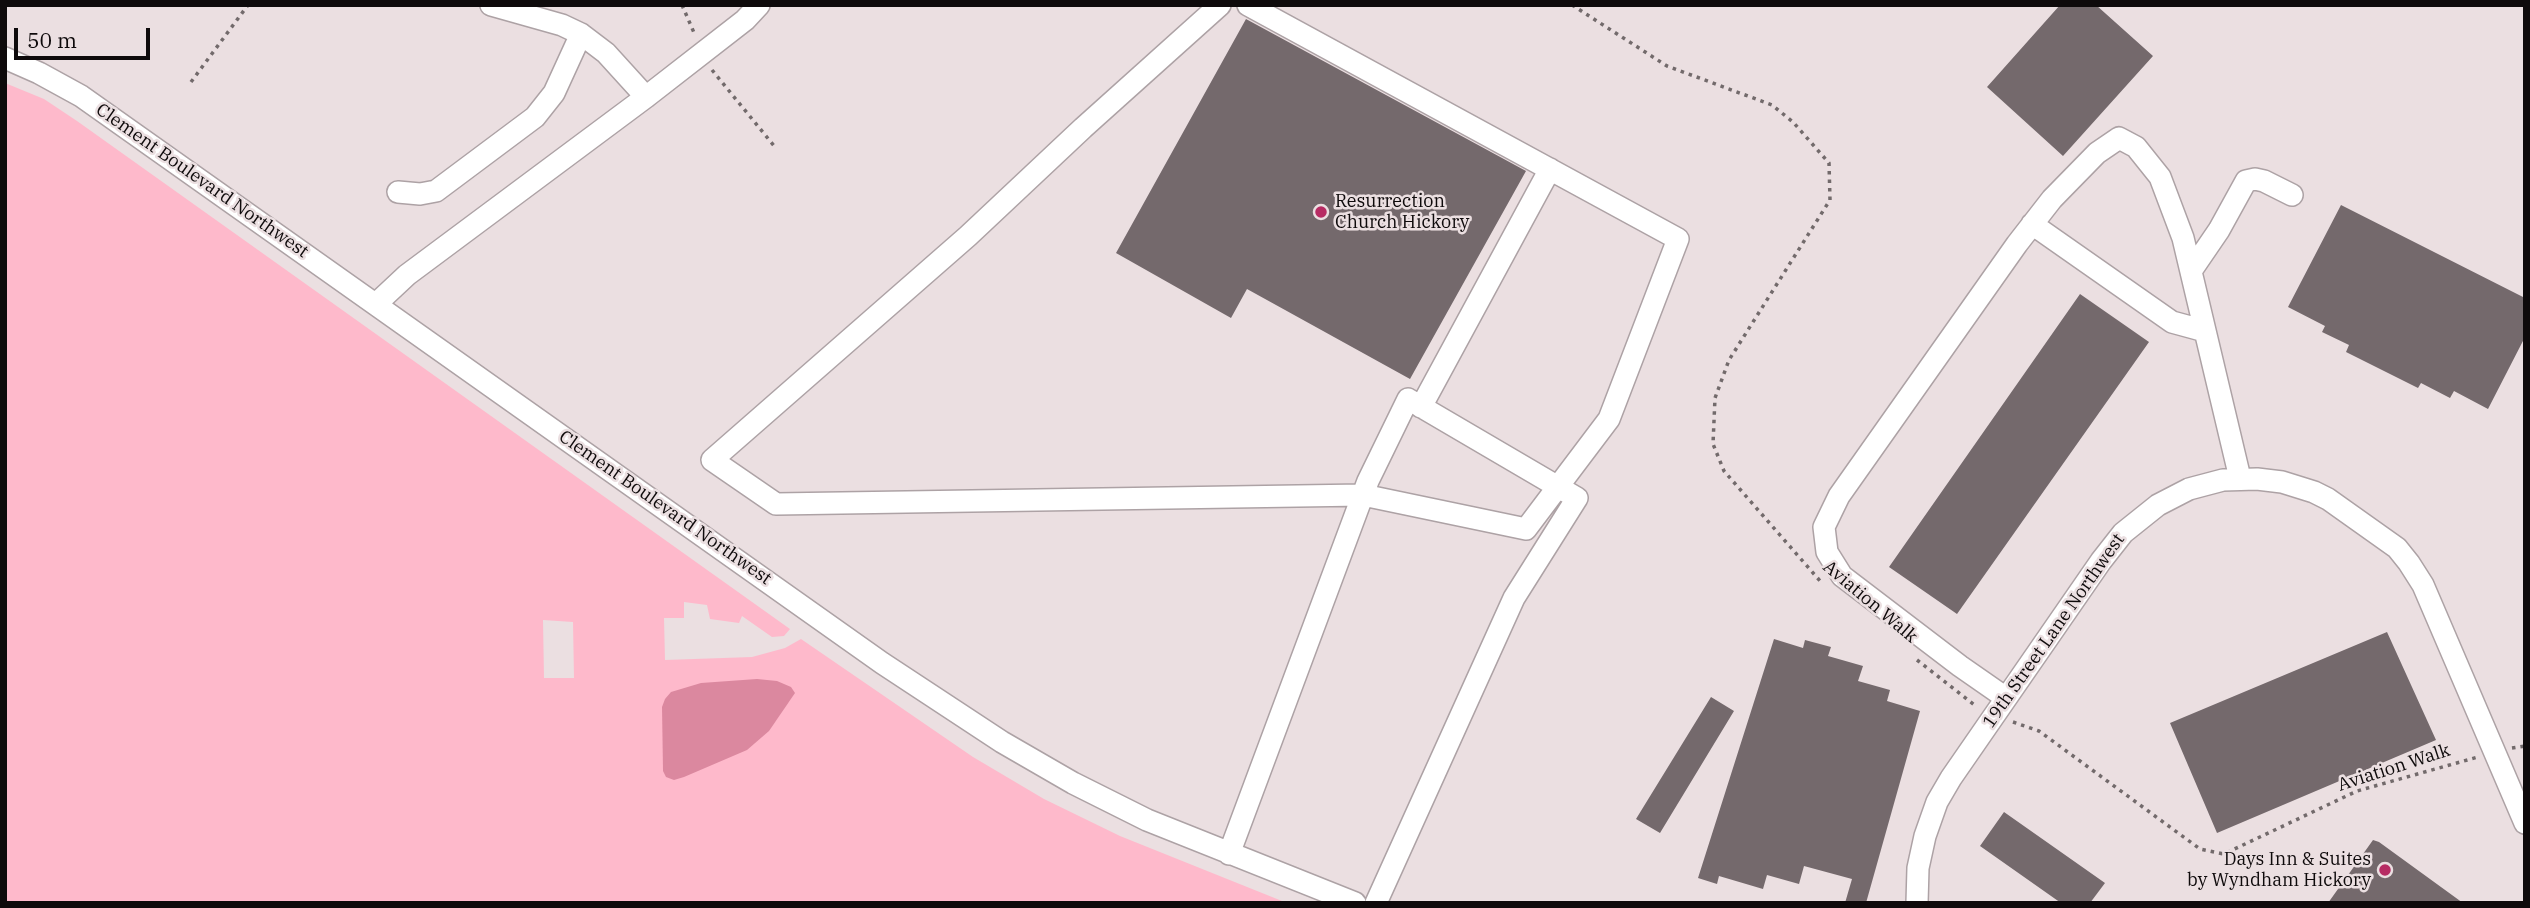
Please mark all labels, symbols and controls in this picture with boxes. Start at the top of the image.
scale bar [18,14,154,58]
text: 50 m [27,26,77,54]
street label: Clement Boulevard Northwest [92,99,312,263]
place label: Resurrection Church Hickory [1335,191,1469,234]
marker: Resurrection Church Hickory [1313,204,1329,220]
street label: Clement Boulevard Northwest [555,426,775,590]
street label: 19th Street Lane Northwest [1979,530,2129,732]
street label: Aviation Walk [1818,556,1922,648]
street label: Aviation Walk [2335,740,2453,796]
place label: Days Inn & Suites by Wyndham Hickory [2187,849,2371,892]
marker: Days Inn & Suites by Wyndham Hickory [2377,862,2393,878]

